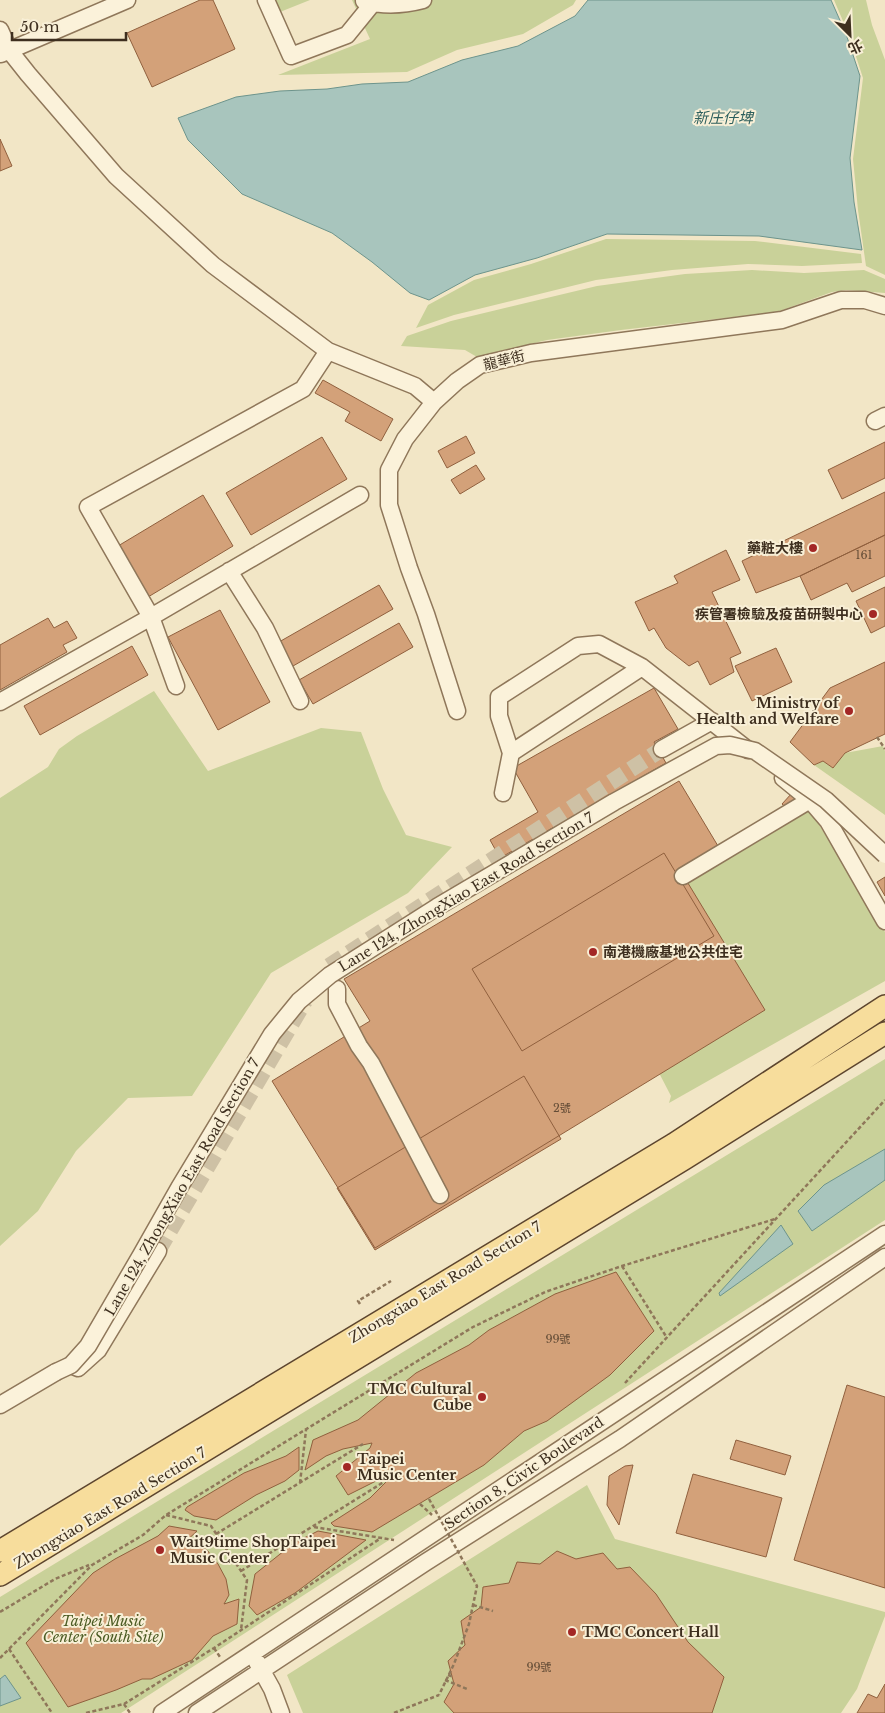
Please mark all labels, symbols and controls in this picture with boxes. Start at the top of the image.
scale bar [12,10,126,42]
north arrow [825,10,875,60]
text: 50 m [20,17,60,36]
text: 北 [845,36,865,58]
water label: 新庄仔埤 [693,108,755,127]
street label: 龍華街 [481,346,527,374]
place label: 藥粧大樓 [747,539,803,557]
marker: 藥粧大樓 [807,542,819,554]
house number: 161 [856,548,873,562]
place label: 疾管署檢驗及疫苗研製中心 [695,605,863,623]
marker: 疾管署檢驗及疫苗研製中心 [867,608,879,620]
place label: Ministry of Health and Welfare [696,694,841,728]
marker: Ministry of Health and Welfare [843,705,855,717]
street label: Lane 124, ZhongXiao East Road Section 7 [335,808,598,976]
place label: 南港機廠基地公共住宅 [603,943,743,961]
marker: 南港機廠基地公共住宅 [587,946,599,958]
street label: Lane 124, ZhongXiao East Road Section 7 [101,1054,264,1319]
house number: 2號 [553,1101,571,1115]
street label: Zhongxiao East Road Section 7 [346,1217,545,1347]
house number: 99號 [545,1332,571,1346]
place label: TMC Cultural Cube [368,1380,472,1414]
marker: TMC Cultural Cube [476,1391,488,1403]
street label: Section 8, Civic Boulevard [441,1413,608,1533]
street label: Zhongxiao East Road Section 7 [11,1443,210,1573]
place label: Taipei Music Center [357,1450,456,1484]
marker: Taipei Music Center [341,1461,353,1473]
place label: Wait9time ShopTaipei Music Center [169,1533,336,1567]
marker: Wait9time ShopTaipei Music Center [154,1544,166,1556]
park label: Taipei Music Center (South Site) [43,1612,164,1646]
place label: TMC Concert Hall [582,1623,719,1641]
marker: TMC Concert Hall [566,1626,578,1638]
house number: 99號 [526,1660,552,1674]

